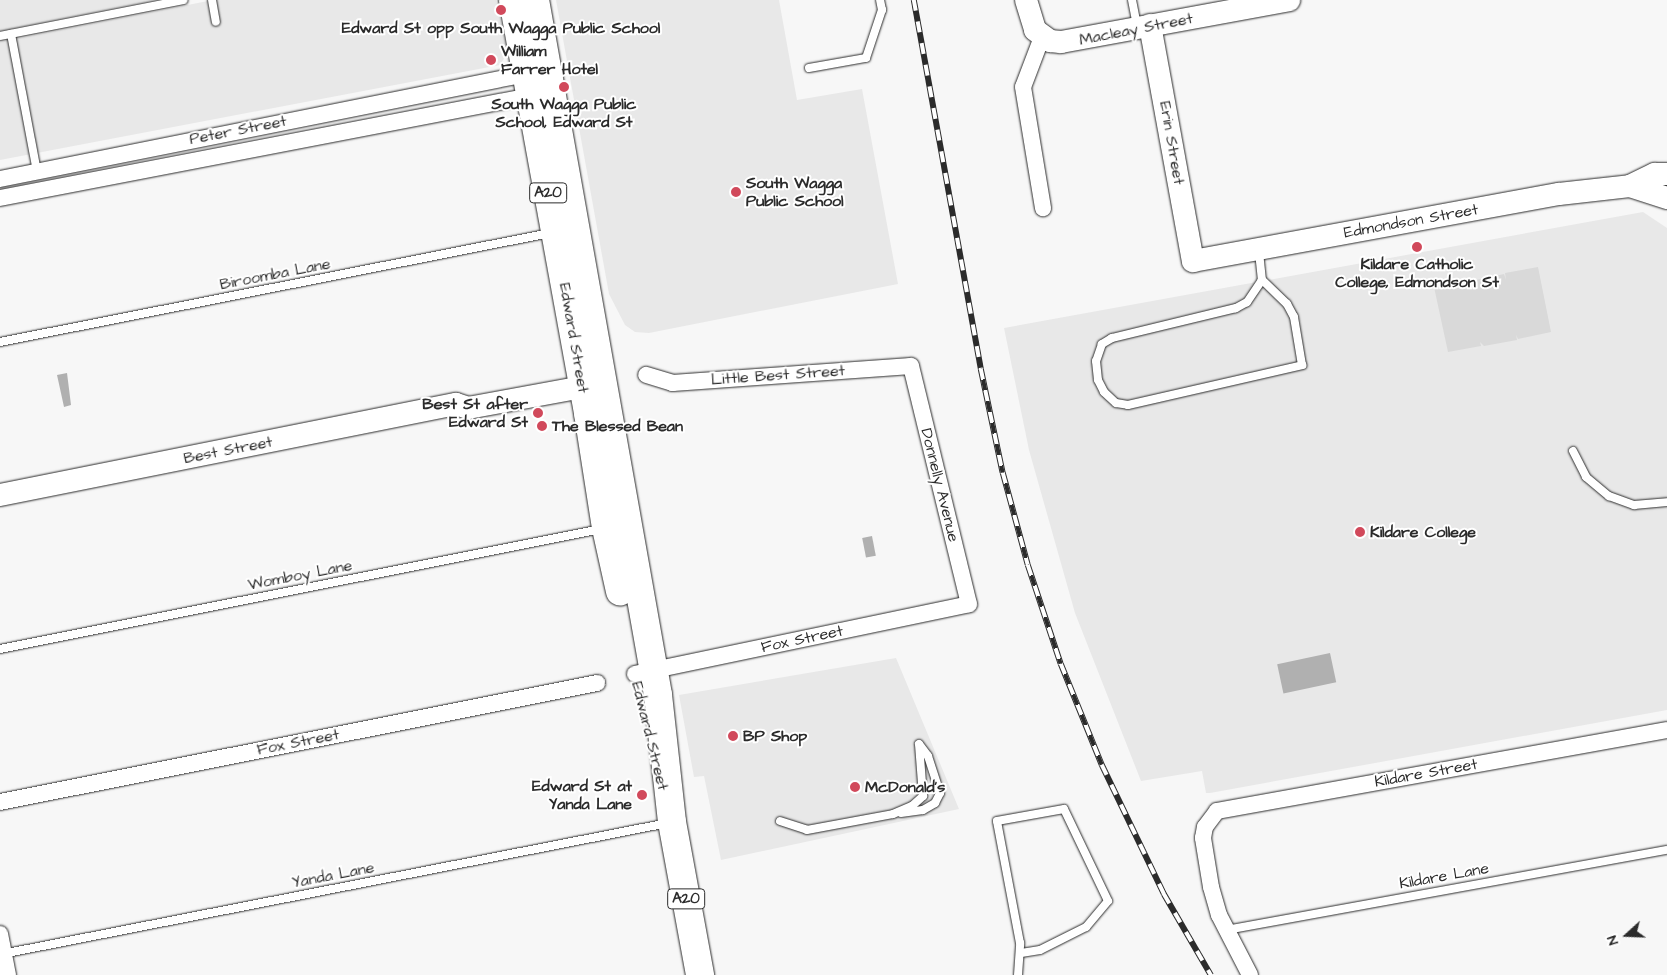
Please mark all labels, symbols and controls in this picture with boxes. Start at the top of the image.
marker: Edward St opp South Wagga Public School [495,4,507,16]
street label: Macleay Street [1078,9,1194,49]
place label: Edward St opp South Wagga Public School [342,18,660,38]
place label: William Farrer Hotel [501,41,598,79]
marker: William Farrer Hotel [485,54,497,66]
marker: South Wagga Public School, Edward St [558,81,570,93]
place label: South Wagga Public School, Edward St [492,94,636,132]
street label: Erin Street [1155,100,1189,186]
street label: Peter Street [188,111,288,149]
place label: South Wagga Public School [746,173,844,211]
road number: A20 [528,180,568,206]
marker: South Wagga Public School [730,186,742,198]
street label: Edmondson Street [1342,200,1480,242]
marker: Kildare Catholic College, Edmondson St [1411,241,1423,253]
street label: Biroomba Lane [218,254,332,294]
place label: Kildare Catholic College, Edmondson St [1335,254,1499,292]
street label: Edward Street [555,281,593,395]
street label: Little Best Street [710,361,846,389]
place label: Best St after Edward St [422,394,528,432]
marker: Best St after Edward St [532,407,544,419]
place label: The Blessed Bean [552,416,683,436]
marker: The Blessed Bean [536,420,548,432]
street label: Donnelly Avenue [917,426,963,544]
street label: Best Street [182,432,274,468]
place label: Kildare College [1370,522,1476,542]
marker: Kildare College [1354,526,1366,538]
street label: Womboy Lane [246,556,354,594]
street label: Fox Street [759,621,845,657]
street label: Edward Street [627,680,673,792]
street label: Fox Street [255,725,341,759]
place label: BP Shop [743,726,807,746]
marker: BP Shop [727,730,739,742]
street label: Kildare Street [1373,754,1479,792]
place label: Edward St at Yanda Lane [532,776,632,814]
place label: McDonald's [865,777,945,797]
marker: McDonald's [849,781,861,793]
marker: Edward St at Yanda Lane [636,789,648,801]
street label: Yanda Lane [290,858,376,892]
street label: Kildare Lane [1398,859,1490,893]
road number: A20 [666,886,706,912]
north arrow [1602,910,1652,960]
text: N [1602,933,1624,948]

